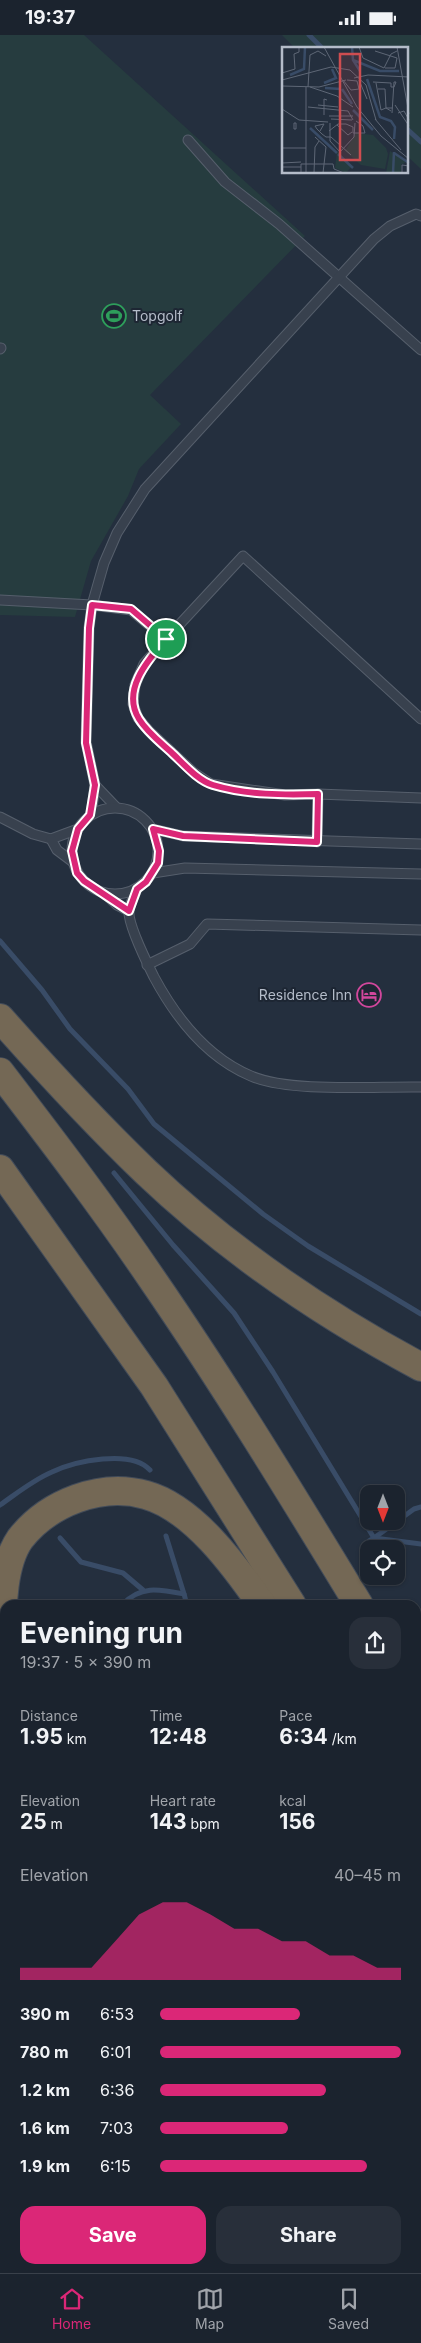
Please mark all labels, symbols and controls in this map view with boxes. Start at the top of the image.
text: 19:37 [25,6,75,29]
inset map [282,47,408,174]
sports icon: Topgolf [101,303,127,329]
place label: Topgolf [132,307,182,324]
pin [145,618,187,660]
icon: arrive [152,625,180,653]
hotel icon: Residence Inn [356,982,382,1008]
place label: Residence Inn [259,986,352,1003]
north arrow [360,1485,405,1530]
map controls [360,1485,405,1585]
button: locate [360,1540,405,1585]
text: Evening run [20,1616,183,1650]
button: share [349,1617,401,1669]
text: 19:37 · 5 × 390 m [20,1652,151,1672]
text: Distance [20,1707,78,1724]
text: Time [150,1707,183,1724]
text: Pace [279,1707,312,1724]
text: 1.95 [20,1724,63,1749]
text: 12:48 [150,1724,207,1749]
text: 6:34 [279,1724,328,1749]
text: km [63,1730,87,1747]
text: /km [328,1730,357,1747]
text: Elevation [20,1792,80,1809]
text: Heart rate [150,1792,216,1809]
text: kcal [279,1792,306,1809]
text: 25 [20,1809,47,1834]
text: 143 [150,1809,186,1834]
text: 156 [279,1809,315,1834]
text: m [47,1815,63,1832]
text: bpm [186,1815,220,1832]
text: Elevation [20,1865,89,1885]
text: 40–45 m [334,1865,401,1885]
text: 390 m [20,2004,70,2024]
text: 6:53 [100,2004,134,2024]
text: 780 m [20,2042,69,2062]
text: 6:01 [100,2042,131,2062]
text: 1.2 km [20,2080,70,2100]
text: 6:36 [100,2080,134,2100]
text: 1.6 km [20,2118,70,2138]
text: 7:03 [100,2118,133,2138]
text: 1.9 km [20,2156,70,2176]
text: 6:15 [100,2156,131,2176]
button: Save [20,2206,206,2264]
button: Share [216,2206,401,2264]
tab: Home [52,2285,91,2332]
tab: Map [195,2285,224,2332]
tab: Saved [328,2285,369,2332]

